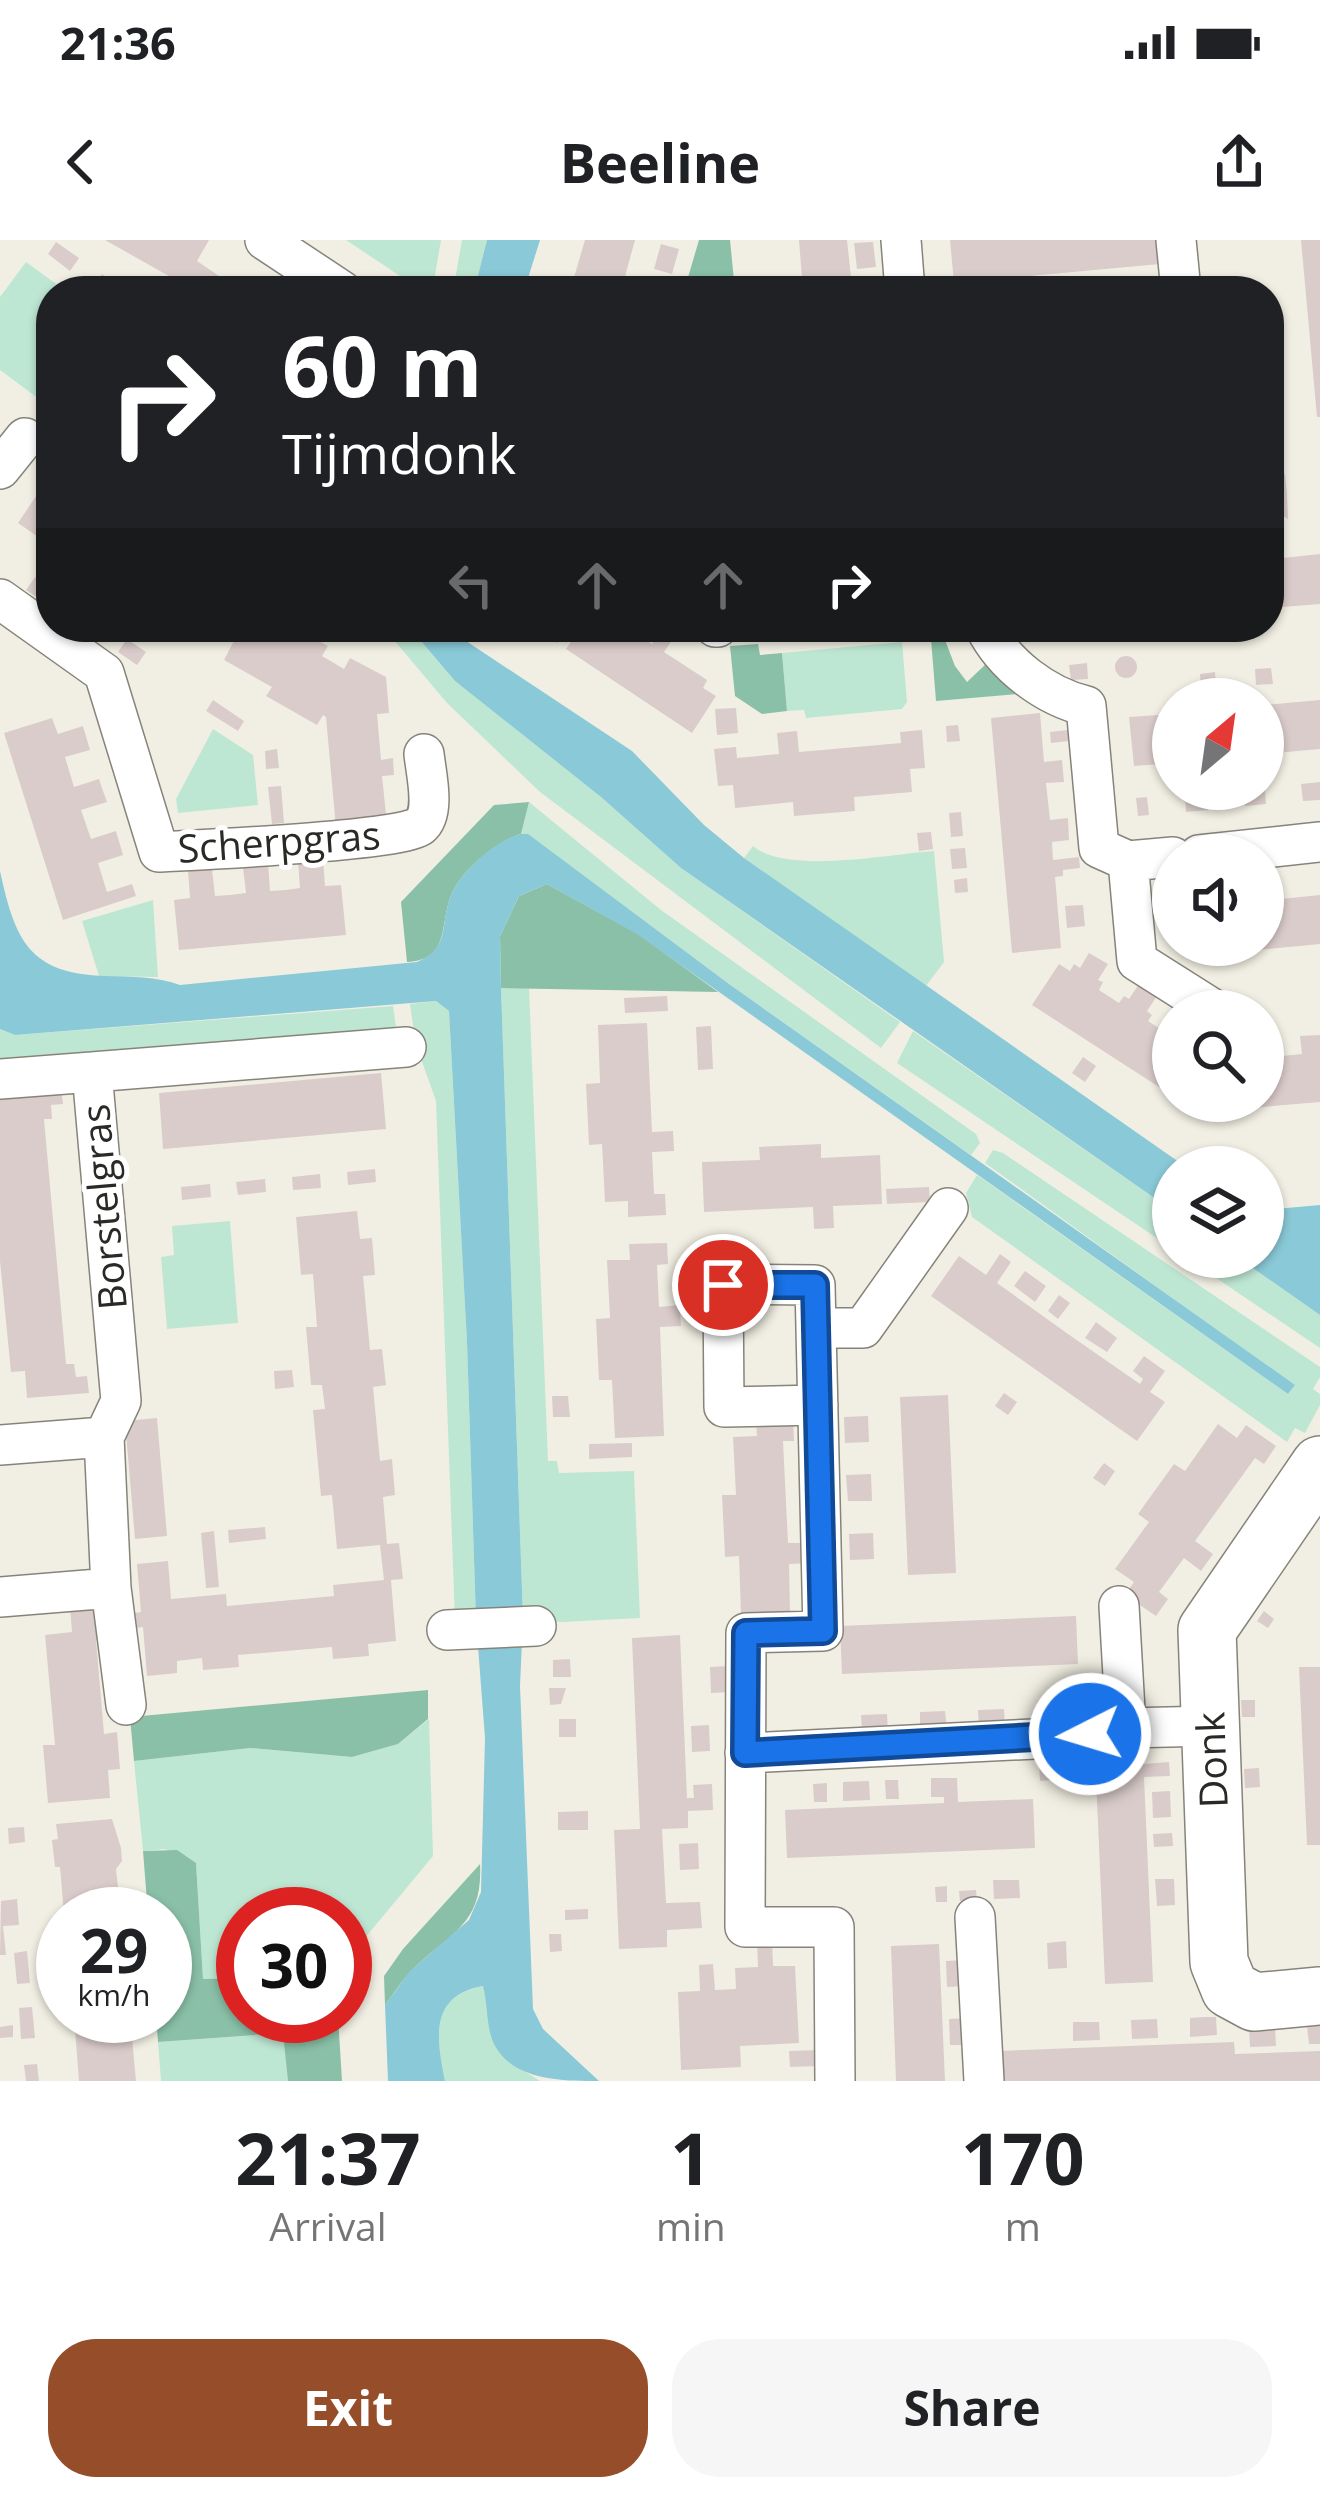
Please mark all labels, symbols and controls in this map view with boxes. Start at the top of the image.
text: 21:36 [60,12,176,73]
text: Beeline [560,125,760,199]
icon: back [48,129,114,195]
icon: share [1206,129,1272,195]
text: 60 m [282,307,482,422]
icon: right [84,324,240,480]
text: Tijmdonk [282,416,516,490]
icon: left [438,552,504,618]
icon: ahead [564,552,630,618]
icon: ahead [690,552,756,618]
icon: right [816,552,882,618]
north arrow [1152,678,1284,810]
map controls [1152,678,1284,1278]
street label: Scherpgras [176,807,382,874]
button: sound [1152,834,1284,966]
button: search [1152,990,1284,1122]
street label: Borstelgras [67,1102,138,1312]
button: layers [1152,1146,1284,1278]
pin [672,1234,774,1336]
icon: arrive [690,1252,756,1318]
position arrow [1027,1671,1153,1797]
street label: Donk [1182,1711,1239,1809]
speed limit sign: 30 [216,1887,372,2043]
text: 29 [80,1909,148,1991]
text: km/h [78,1974,150,2015]
text: 21:37 [235,2108,421,2206]
text: 1 [670,2108,711,2206]
text: 170 [961,2108,1085,2206]
text: Arrival [269,2199,387,2252]
text: min [656,2199,726,2252]
text: m [1005,2199,1041,2252]
button: Exit [48,2339,648,2477]
button: Share [672,2339,1272,2477]

